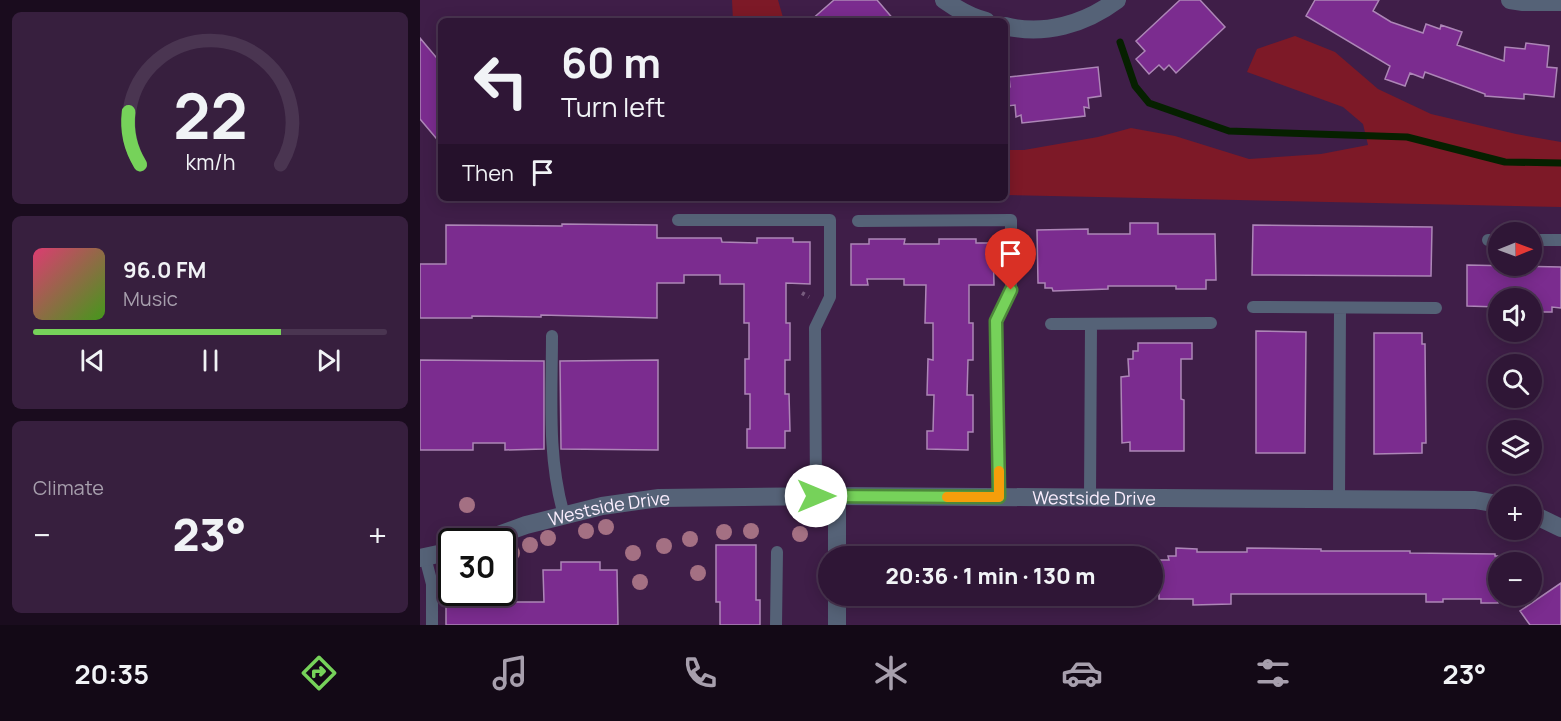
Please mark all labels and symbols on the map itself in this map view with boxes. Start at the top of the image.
north arrow [1488,222,1542,276]
pin [985,228,1036,290]
position arrow [784,464,848,528]
street label: Westside Drive [1032,485,1156,510]
street label: Westside Drive [546,486,670,531]
speed limit sign: 30 [438,528,516,606]

